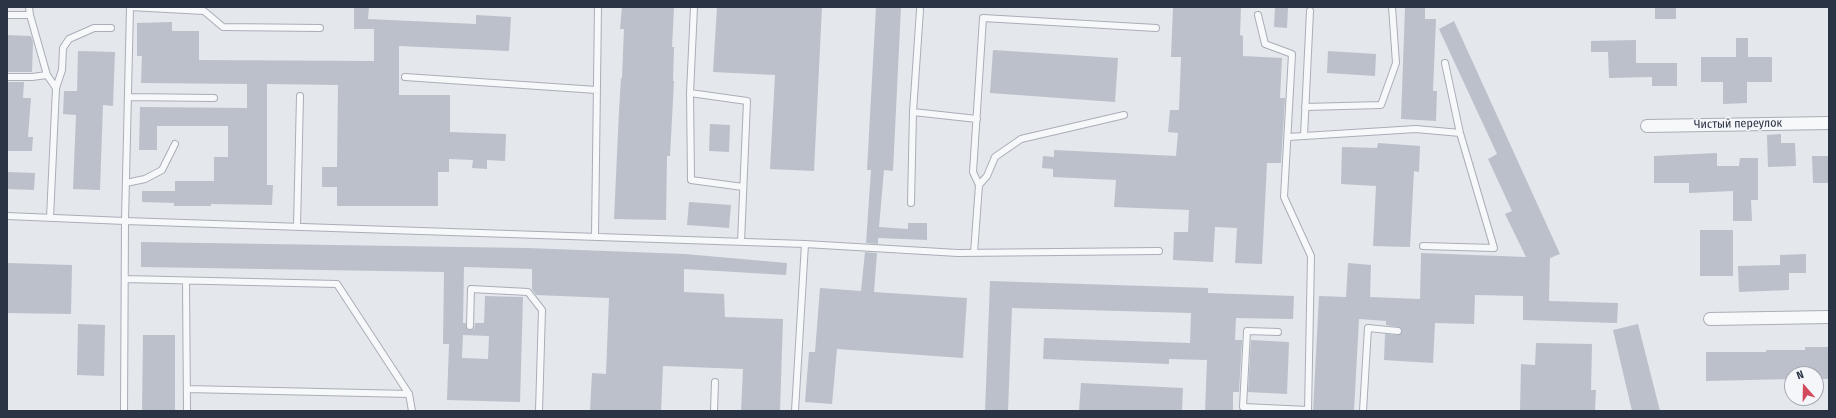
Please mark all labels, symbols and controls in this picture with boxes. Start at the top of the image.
street label: Чистый переулок [1694,116,1782,132]
north arrow [1784,366,1824,406]
text: N [1795,368,1805,382]

